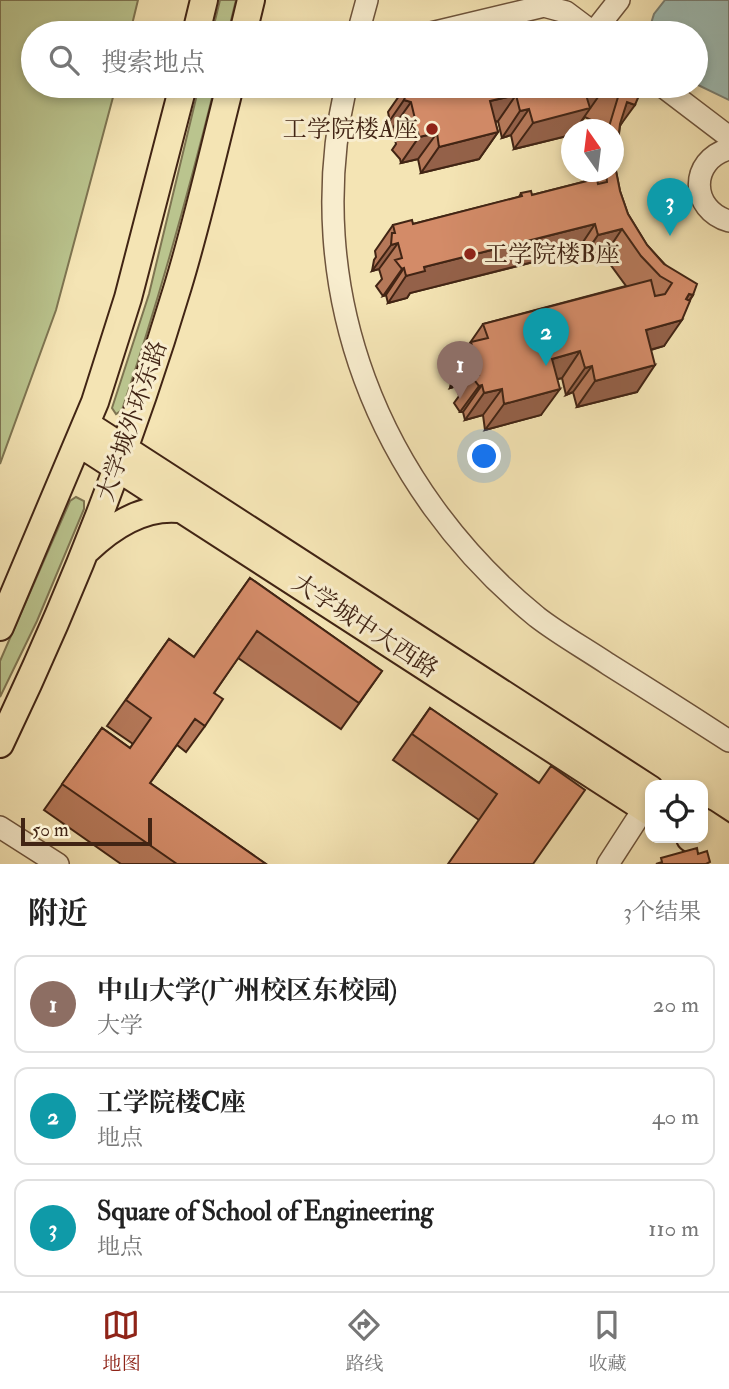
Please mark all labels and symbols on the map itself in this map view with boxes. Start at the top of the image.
place label: 工学院楼A座 [283,114,418,145]
north arrow [561,119,624,182]
marker: 工学院楼A座 [424,121,440,137]
pin: 3 [647,178,693,236]
place label: 工学院楼B座 [484,239,620,270]
marker: 工学院楼B座 [462,246,478,262]
pin: 2 [523,308,569,366]
street label: 大学城外环东路 [90,337,174,505]
pin: 1 [437,341,483,399]
your location [467,439,501,473]
street label: 大学城中大西路 [286,567,444,685]
scale bar [21,815,152,847]

